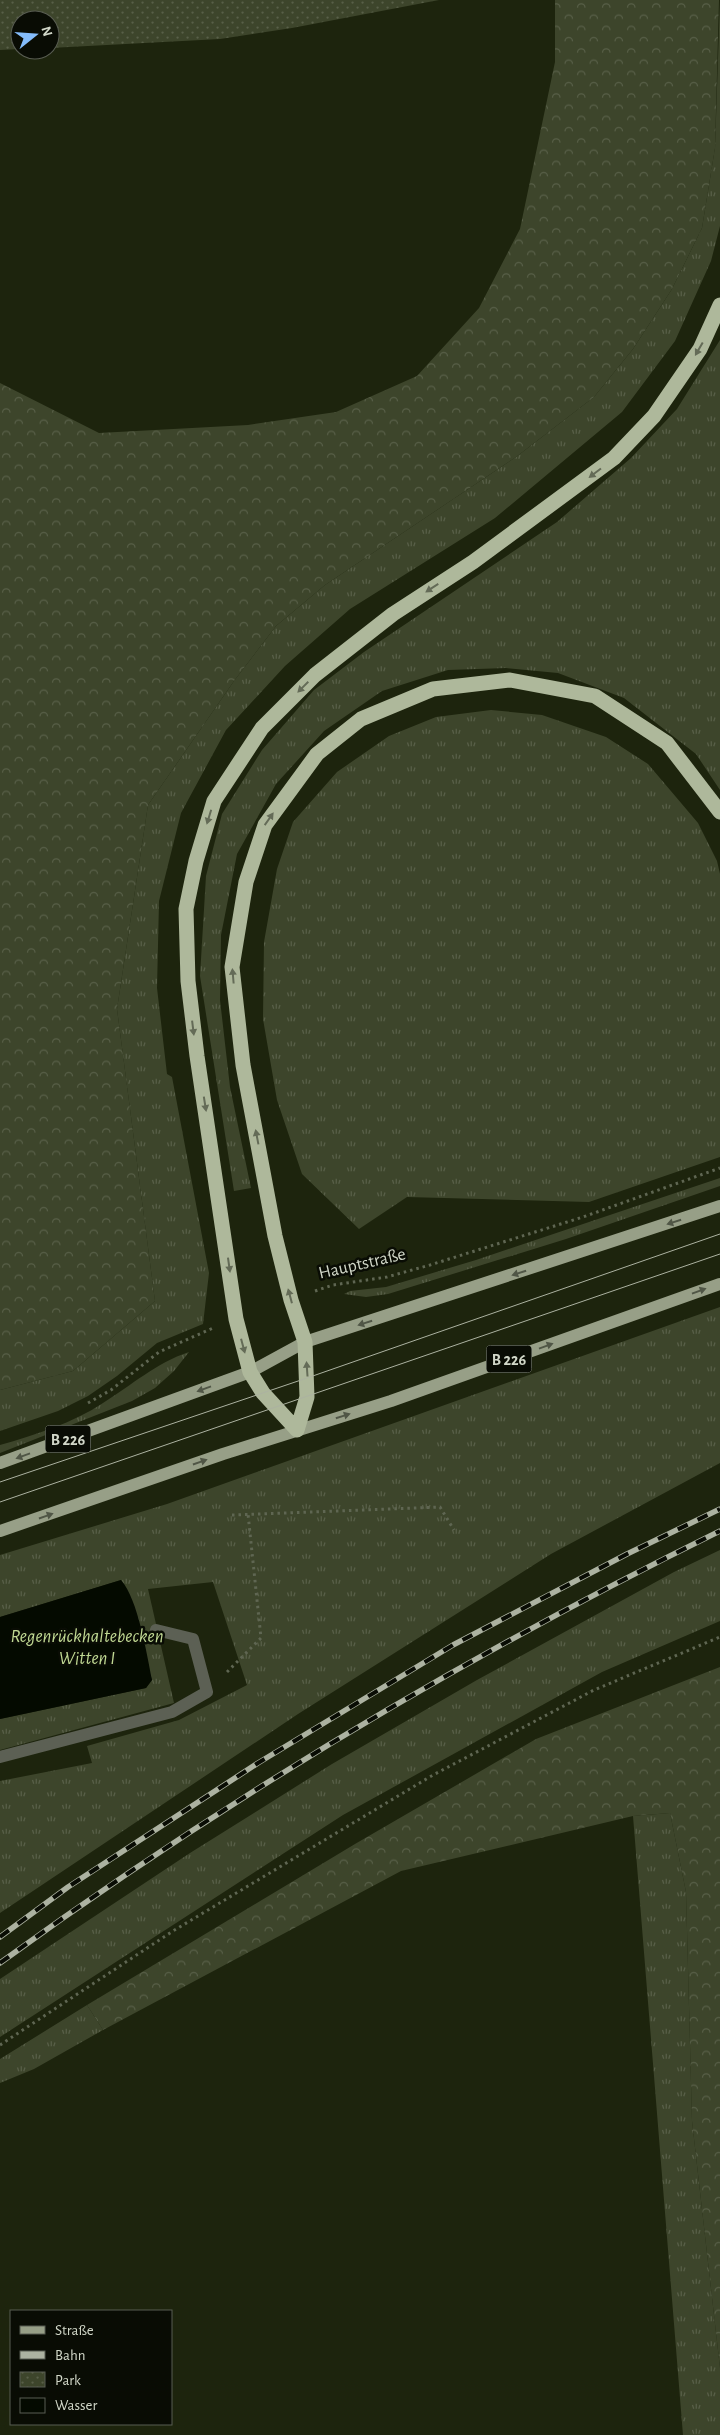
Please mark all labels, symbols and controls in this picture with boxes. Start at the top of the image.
north arrow [10,10,60,60]
text: N [38,25,55,38]
one-way arrow [694,342,703,356]
one-way arrow [589,467,602,478]
one-way arrow [426,583,439,593]
one-way arrow [297,680,309,692]
one-way arrow [205,809,213,824]
one-way arrow [264,812,274,826]
one-way arrow [229,968,237,984]
one-way arrow [190,1021,198,1037]
one-way arrow [201,1097,209,1113]
one-way arrow [252,1128,260,1144]
one-way arrow [666,1219,681,1226]
street label: Hauptstraße [317,1245,408,1283]
one-way arrow [225,1257,233,1273]
one-way arrow [512,1269,527,1277]
one-way arrow [692,1287,707,1294]
one-way arrow [286,1288,294,1303]
one-way arrow [357,1319,372,1327]
one-way arrow [239,1338,247,1353]
one-way arrow [539,1342,554,1349]
road number: B 226 [486,1346,532,1372]
one-way arrow [302,1361,310,1377]
one-way arrow [196,1385,211,1393]
one-way arrow [336,1411,351,1419]
road number: B 226 [46,1426,90,1452]
one-way arrow [15,1452,30,1460]
one-way arrow [192,1458,207,1465]
one-way arrow [39,1512,54,1520]
water label: Regenrückhaltebecken Witten I [10,1627,164,1668]
legend [10,2310,172,2425]
text: Straße [55,2323,94,2338]
text: Bahn [55,2348,85,2363]
text: Park [55,2373,81,2388]
text: Wasser [55,2398,98,2413]

